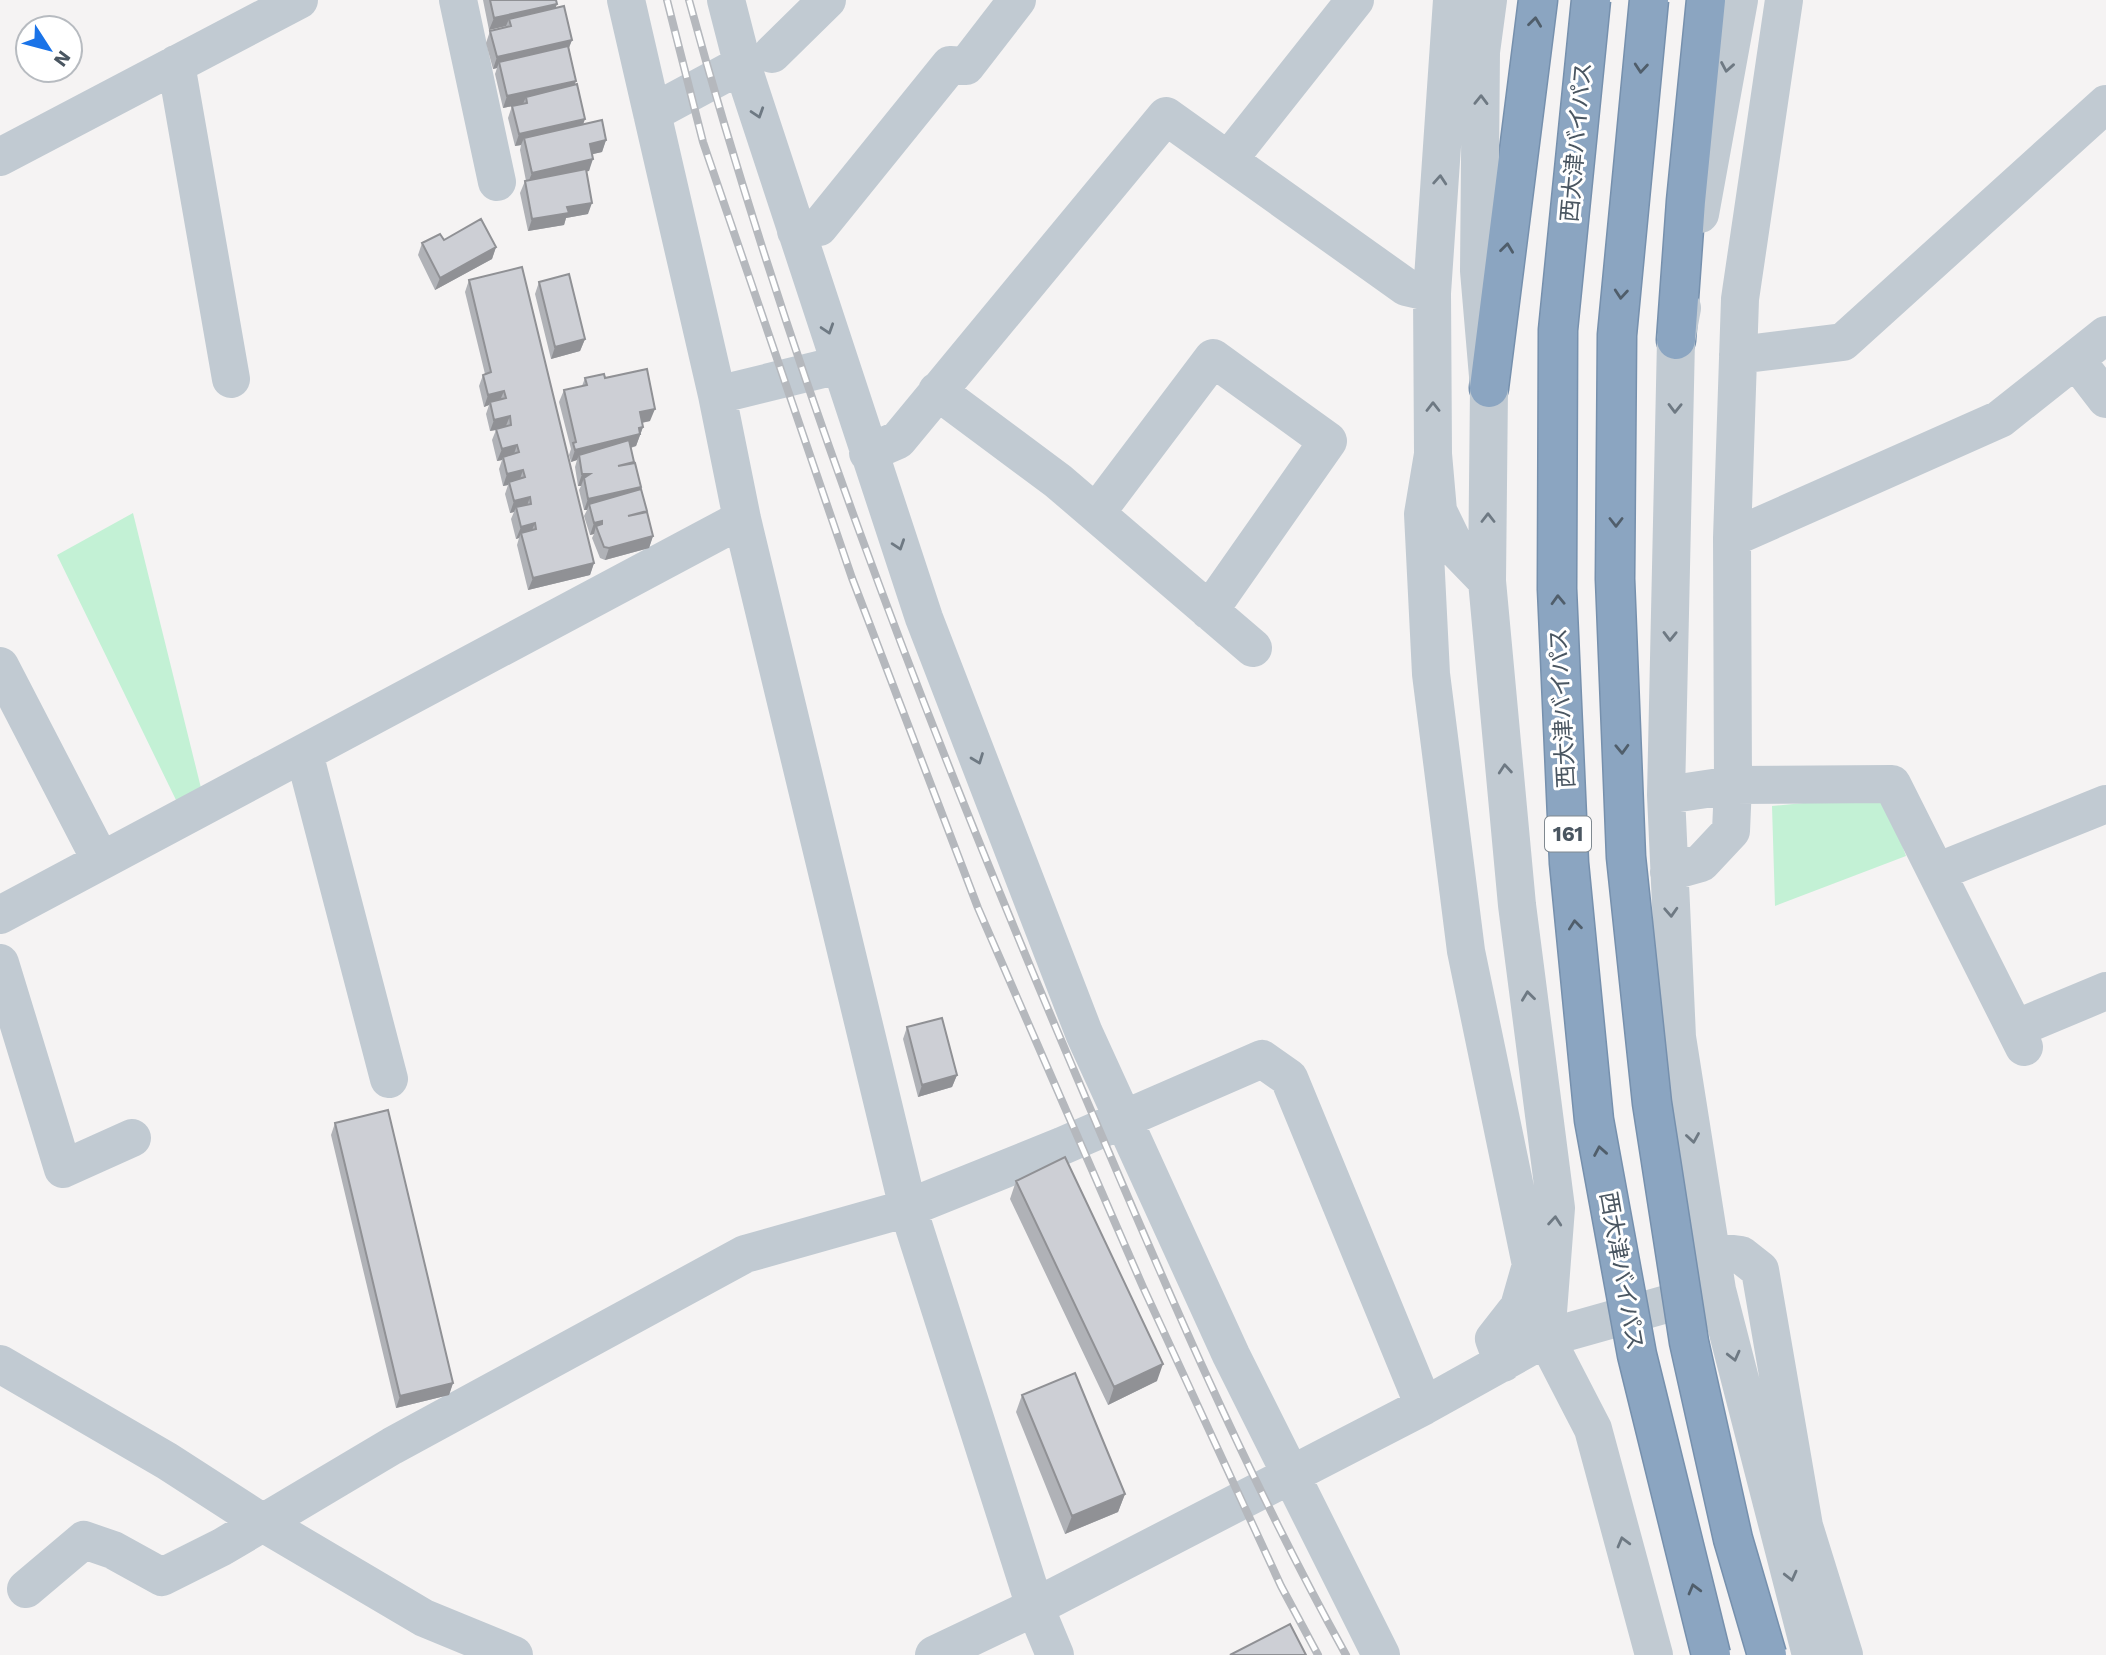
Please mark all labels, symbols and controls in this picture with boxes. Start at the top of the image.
north arrow [14,14,84,84]
one-way arrow [1528,16,1543,28]
text: N [49,46,76,71]
street label: 西大津バイパス [1556,61,1597,223]
one-way arrow [1720,61,1735,73]
one-way arrow [1634,62,1649,73]
one-way arrow [1473,94,1489,105]
one-way arrow [750,106,764,118]
one-way arrow [1432,174,1447,185]
one-way arrow [1499,242,1514,253]
one-way arrow [1614,289,1629,300]
one-way arrow [820,323,834,335]
one-way arrow [1425,401,1441,412]
one-way arrow [1667,403,1683,414]
one-way arrow [1480,512,1496,523]
one-way arrow [1608,517,1624,527]
one-way arrow [891,539,905,551]
one-way arrow [1550,594,1565,605]
street label: 西大津バイパス [1545,627,1580,789]
one-way arrow [1662,630,1677,641]
one-way arrow [1615,744,1630,755]
one-way arrow [970,752,984,764]
one-way arrow [1497,764,1512,775]
road number: 161 [1545,816,1591,852]
one-way arrow [1664,907,1679,918]
one-way arrow [1568,919,1583,931]
one-way arrow [1521,990,1536,1001]
one-way arrow [1685,1132,1700,1144]
one-way arrow [1593,1145,1608,1157]
street label: 西大津バイパス [1594,1190,1649,1352]
one-way arrow [1547,1215,1562,1226]
one-way arrow [1726,1350,1740,1362]
one-way arrow [1617,1536,1632,1548]
one-way arrow [1783,1570,1797,1582]
one-way arrow [1688,1583,1702,1595]

